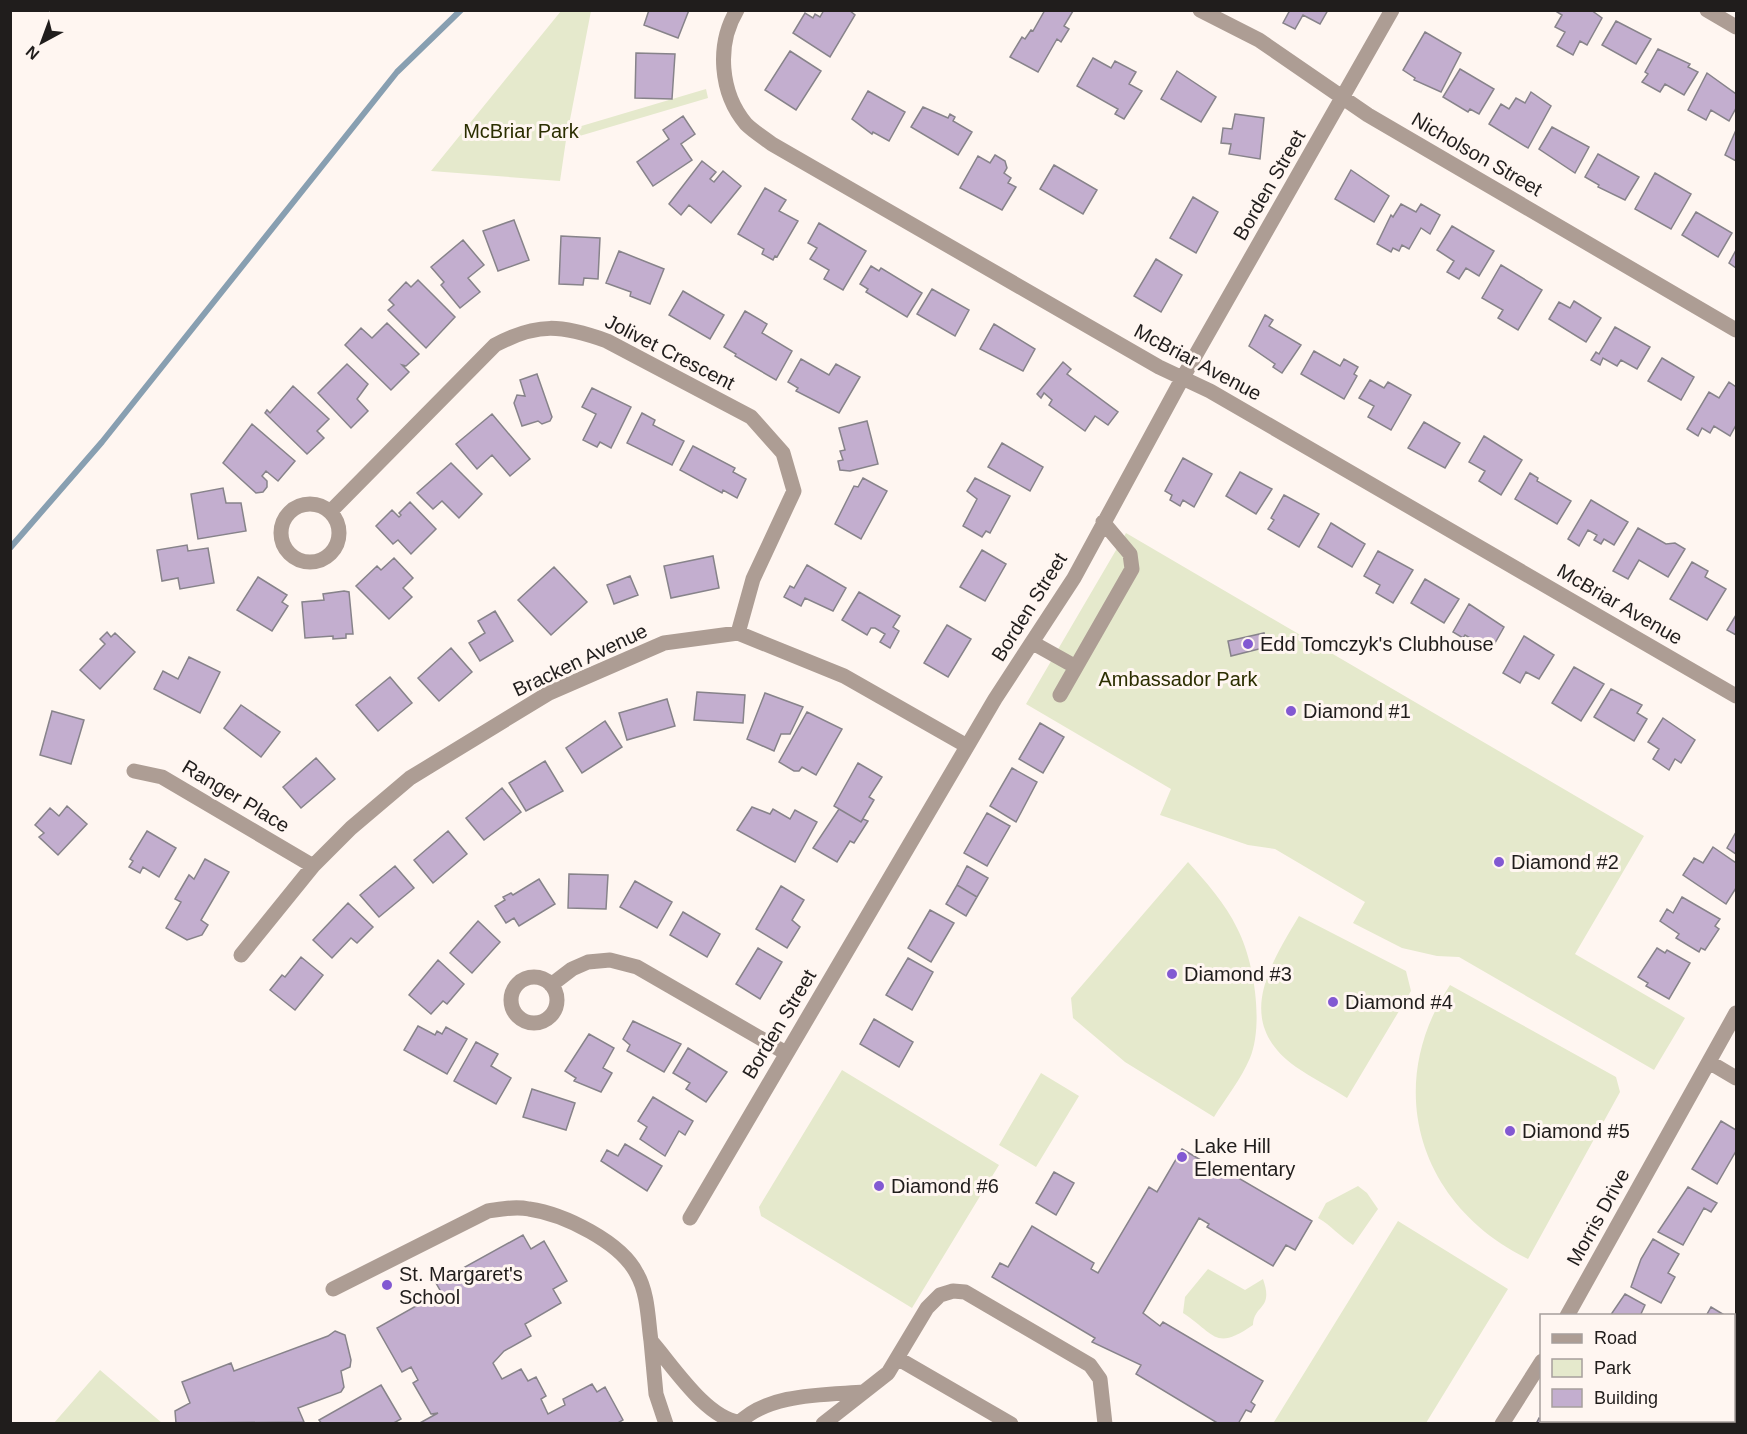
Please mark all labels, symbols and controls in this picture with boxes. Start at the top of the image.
north arrow [12,12,72,72]
text: N [23,43,42,63]
street label: Nicholson Street [1408,108,1546,200]
park label: McBriar Park [463,120,580,142]
street label: Borden Street [1229,126,1310,244]
street label: Jolivet Crescent [602,310,739,394]
street label: McBriar Avenue [1131,319,1265,405]
street label: Borden Street [987,548,1071,665]
street label: McBriar Avenue [1554,559,1686,649]
street label: Bracken Avenue [510,619,650,701]
place label: Edd Tomczyk's Clubhouse [1260,633,1494,655]
marker: Edd Tomczyk's Clubhouse [1241,637,1255,651]
park label: Ambassador Park [1099,668,1258,690]
place label: Diamond #1 [1303,700,1411,722]
marker: Diamond #1 [1284,704,1298,718]
street label: Ranger Place [178,755,294,837]
place label: Diamond #2 [1511,851,1619,873]
marker: Diamond #2 [1492,855,1506,869]
place label: Diamond #3 [1184,963,1292,985]
street label: Borden Street [738,965,820,1083]
marker: Diamond #3 [1165,967,1179,981]
place label: Diamond #4 [1345,991,1453,1013]
marker: Diamond #4 [1326,995,1340,1009]
place label: Diamond #5 [1522,1120,1630,1142]
marker: Diamond #5 [1503,1124,1517,1138]
place label: Lake Hill Elementary [1194,1135,1295,1180]
marker: Lake Hill Elementary [1175,1150,1189,1164]
street label: Morris Drive [1562,1165,1634,1269]
place label: Diamond #6 [891,1175,999,1197]
marker: Diamond #6 [872,1179,886,1193]
place label: St. Margaret's School [399,1263,523,1308]
marker: St. Margaret's School [380,1278,394,1292]
legend [1540,1314,1735,1422]
text: Road [1594,1328,1637,1348]
text: Park [1594,1358,1632,1378]
text: Building [1594,1388,1658,1408]

